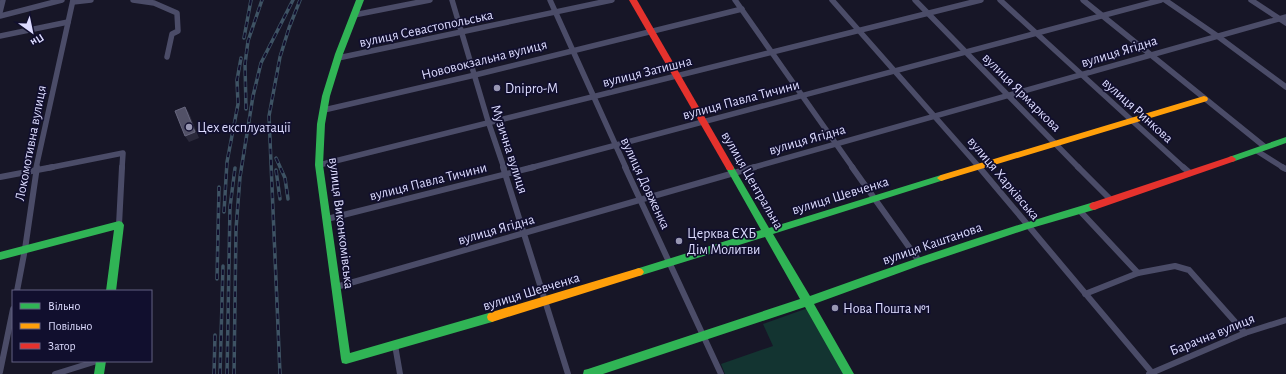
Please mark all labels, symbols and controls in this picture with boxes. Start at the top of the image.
street label: вулиця Севастопольська [358,8,495,50]
north arrow [12,12,52,52]
text: Пн [29,32,46,48]
street label: вулиця Ягідна [1079,34,1160,70]
street label: Нововокзальна вулиця [420,38,549,82]
street label: вулиця Ярмаркова [979,51,1064,135]
street label: вулиця Затишна [601,54,694,90]
street label: вулиця Ринкова [1099,76,1176,146]
street label: вулиця Павла Тичини [681,78,801,122]
place label: Dnipro-M [505,82,558,96]
marker: Dnipro-M [492,83,502,93]
street label: Локомотивна вулиця [13,84,49,202]
street label: Музична вулиця [488,103,530,195]
place label: Цех експлуатації [197,121,291,135]
marker: Цех експлуатації [184,122,194,132]
street label: вулиця Ягідна [767,122,848,158]
street label: вулиця Центральна [719,129,786,232]
street label: вулиця Харківська [965,134,1042,223]
street label: вулиця Довженка [618,135,673,232]
street label: вулиця Виконкомівська [326,157,356,290]
street label: вулиця Павла Тичини [368,161,488,203]
street label: вулиця Шевченка [790,174,891,217]
street label: вулиця Ягідна [456,212,537,248]
street label: вулиця Каштанова [881,220,985,268]
place label: Церква ЄХБ Дім Молитви [687,227,760,257]
marker: Церква ЄХБ Дім Молитви [674,236,684,246]
street label: вулиця Шевченка [481,270,582,313]
legend [12,290,152,362]
text: Вільно [48,300,80,312]
place label: Нова Пошта №1 [843,302,931,316]
marker: Нова Пошта №1 [830,303,840,313]
street label: Барачна вулиця [1168,312,1257,358]
text: Повільно [48,320,93,332]
text: Затор [48,340,76,352]

